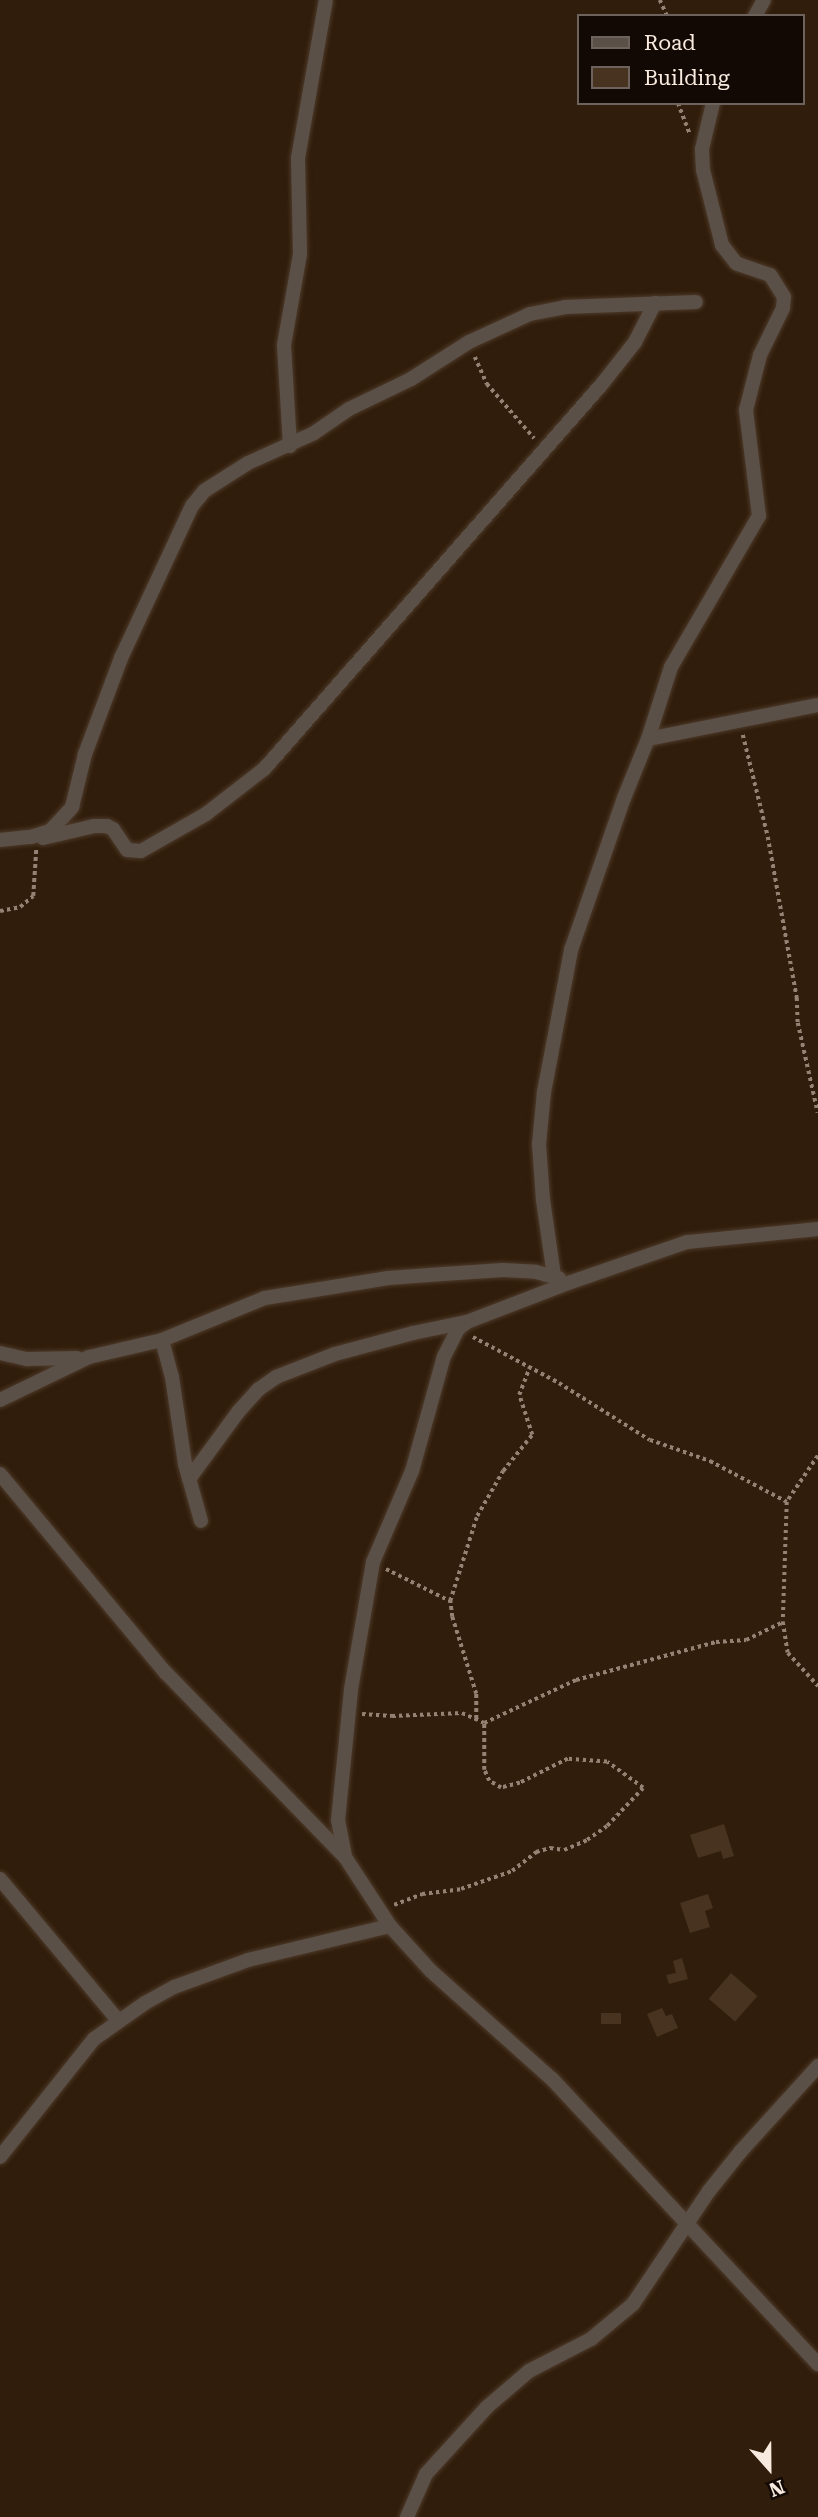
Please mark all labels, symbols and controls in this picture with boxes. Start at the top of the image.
legend [576,14,804,105]
text: Road [644,31,696,55]
text: Building [644,66,730,90]
north arrow [734,2433,804,2503]
text: N [766,2475,788,2501]

